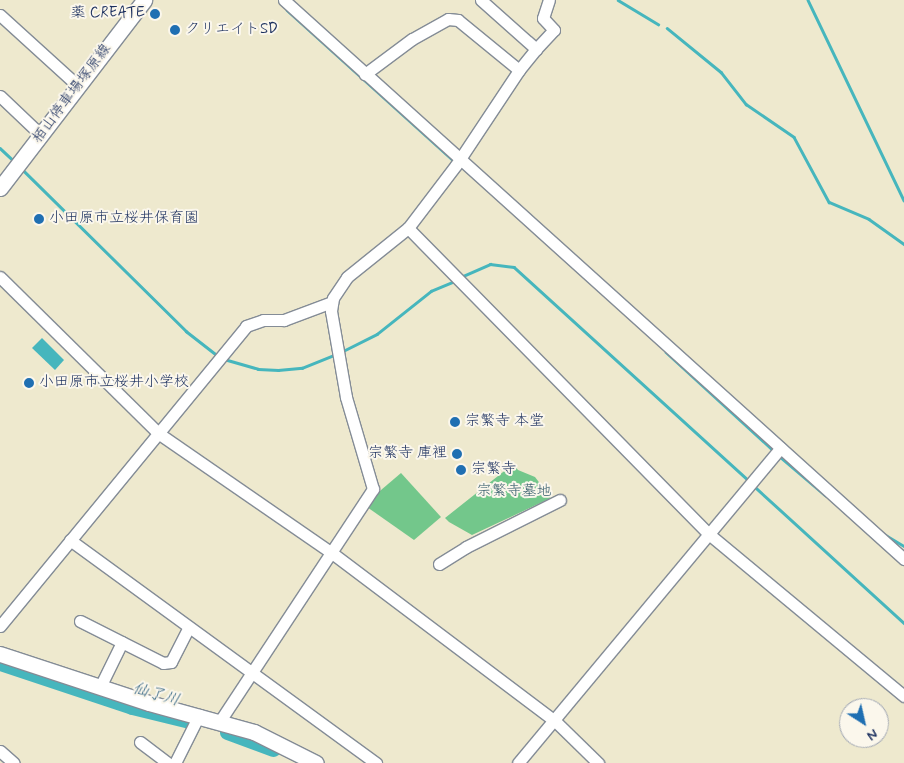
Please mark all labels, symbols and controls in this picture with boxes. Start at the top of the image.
place label: 薬 CREATE [71,5,145,23]
marker: 薬 CREATE [149,8,161,20]
place label: クリエイトSD [185,21,278,39]
marker: クリエイトSD [169,24,181,36]
street label: 栢山停車場塚原線 [29,41,115,147]
place label: 小田原市立桜井保育園 [49,210,199,228]
marker: 小田原市立桜井保育園 [33,213,45,225]
place label: 小田原市立桜井小学校 [39,374,189,392]
marker: 小田原市立桜井小学校 [23,377,35,389]
place label: 宗繁寺 本堂 [465,413,544,431]
marker: 宗繁寺 本堂 [449,416,461,428]
place label: 宗繁寺 庫裡 [368,445,447,463]
marker: 宗繁寺 庫裡 [451,448,463,460]
place label: 宗繁寺 [471,461,516,479]
marker: 宗繁寺 [455,464,467,476]
park label: 宗繁寺墓地 [477,483,551,501]
water label: 仙了川 [130,679,182,711]
north arrow [839,698,889,748]
text: N [863,724,881,745]

